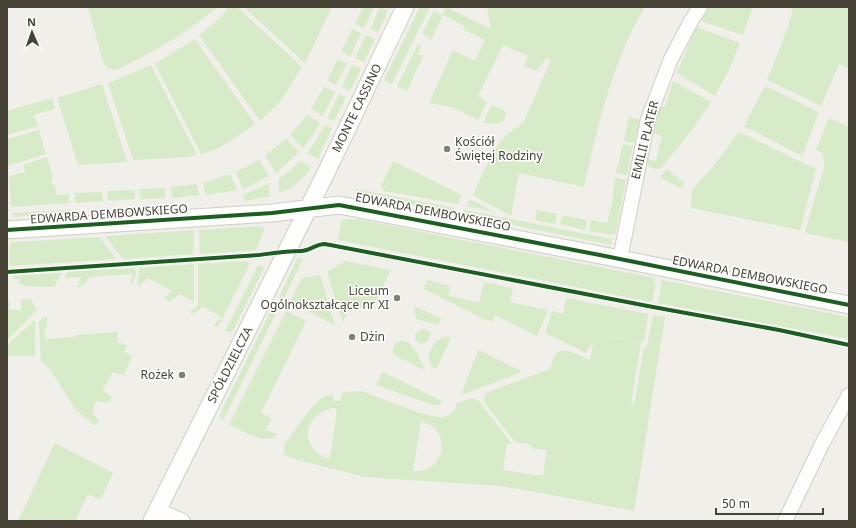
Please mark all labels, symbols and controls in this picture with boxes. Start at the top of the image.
north arrow [12,12,52,52]
text: N [27,14,36,29]
street label: MONTE CASSINO [328,61,385,155]
street label: EMILII PLATER [627,98,663,181]
place label: Kościół Świętej Rodziny [455,133,543,164]
marker: Kościół Świętej Rodziny [442,144,452,154]
street label: EDWARDA DEMBOWSKIEGO [354,188,512,235]
street label: EDWARDA DEMBOWSKIEGO [30,200,188,227]
street label: EDWARDA DEMBOWSKIEGO [671,251,829,298]
place label: Liceum Ogólnokształcące nr XI [261,282,389,313]
marker: Liceum Ogólnokształcące nr XI [392,293,402,303]
street label: SPÓŁDZIELCZA [203,323,256,406]
place label: Dżin [360,328,385,345]
marker: Dżin [347,332,357,342]
place label: Rożek [141,366,175,383]
marker: Rożek [177,370,187,380]
scale bar [716,490,823,516]
text: 50 m [722,495,750,512]

